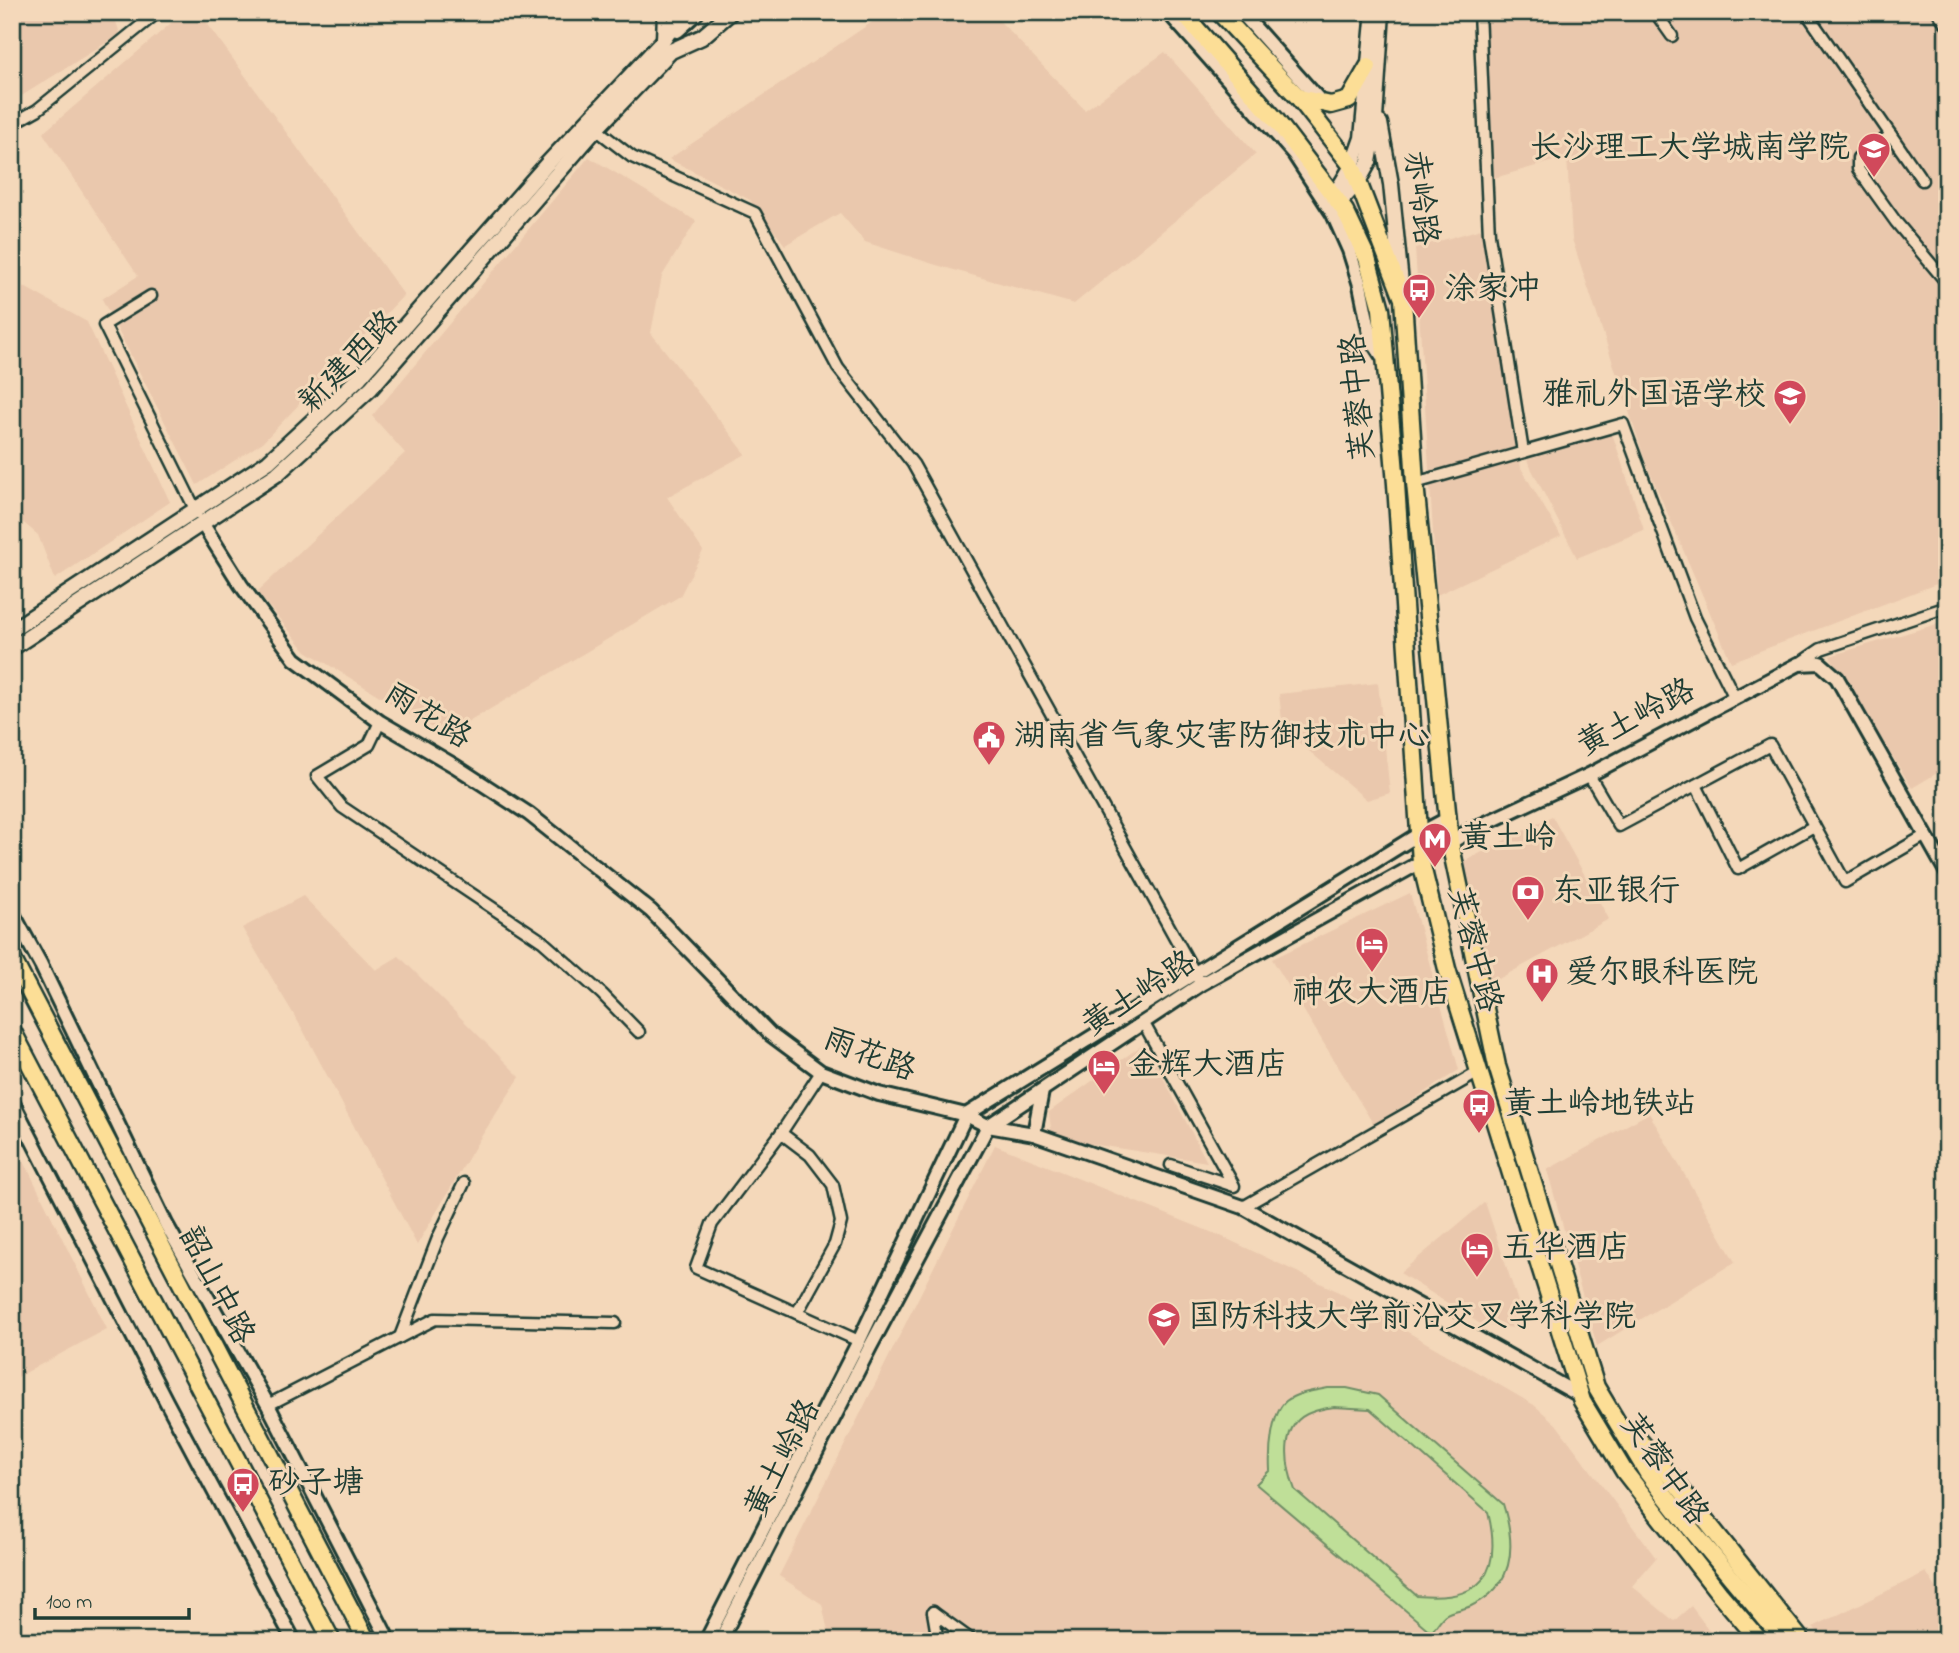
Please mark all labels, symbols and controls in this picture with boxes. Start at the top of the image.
place label: 长沙理工大学城南学院 [1530,126,1850,173]
school or university icon: 长沙理工大学城南学院 [1855,130,1893,179]
street label: 赤岭路 [1390,147,1448,249]
place label: 涂家冲 [1444,267,1540,314]
bus stop icon: 涂家冲 [1400,271,1438,320]
street label: 新建西路 [289,301,411,425]
street label: 芙蓉中路 [1331,331,1389,463]
place label: 雅礼外国语学校 [1542,373,1766,420]
school or university icon: 雅礼外国语学校 [1771,377,1809,426]
street label: 黄土岭路 [1569,668,1705,770]
street label: 雨花路 [374,672,480,762]
place label: 湖南省气象灾害防御技术中心 [1014,714,1430,761]
public building icon: 湖南省气象灾害防御技术中心 [970,718,1008,767]
place label: 黄土岭 [1460,816,1556,863]
metro station icon: 黄土岭 [1416,820,1454,869]
place label: 东亚银行 [1552,869,1680,916]
bank icon: 东亚银行 [1509,873,1547,922]
street label: 芙蓉中路 [1434,882,1512,1018]
hotel icon: 神农大酒店 [1353,925,1391,974]
street label: 黄土岭路 [1074,940,1206,1050]
place label: 爱尔眼科医院 [1566,951,1758,998]
hospital icon: 爱尔眼科医院 [1523,955,1561,1004]
place label: 神农大酒店 [1292,971,1452,1018]
street label: 雨花路 [816,1017,922,1095]
place label: 金辉大酒店 [1128,1043,1288,1090]
hotel icon: 金辉大酒店 [1085,1047,1123,1096]
place label: 黄土岭地铁站 [1504,1082,1696,1129]
bus stop icon: 黄土岭地铁站 [1460,1086,1498,1135]
street label: 韶山中路 [165,1218,265,1354]
place label: 五华酒店 [1502,1226,1630,1273]
hotel icon: 五华酒店 [1458,1230,1496,1279]
place label: 国防科技大学前沿交叉学科学院 [1188,1295,1636,1342]
school or university icon: 国防科技大学前沿交叉学科学院 [1145,1299,1183,1348]
street label: 黄土岭路 [734,1391,834,1527]
street label: 芙蓉中路 [1607,1404,1719,1536]
place label: 砂子塘 [268,1461,364,1508]
bus stop icon: 砂子塘 [224,1465,262,1514]
scale bar [35,1576,189,1620]
text: 100 m [46,1588,92,1618]

